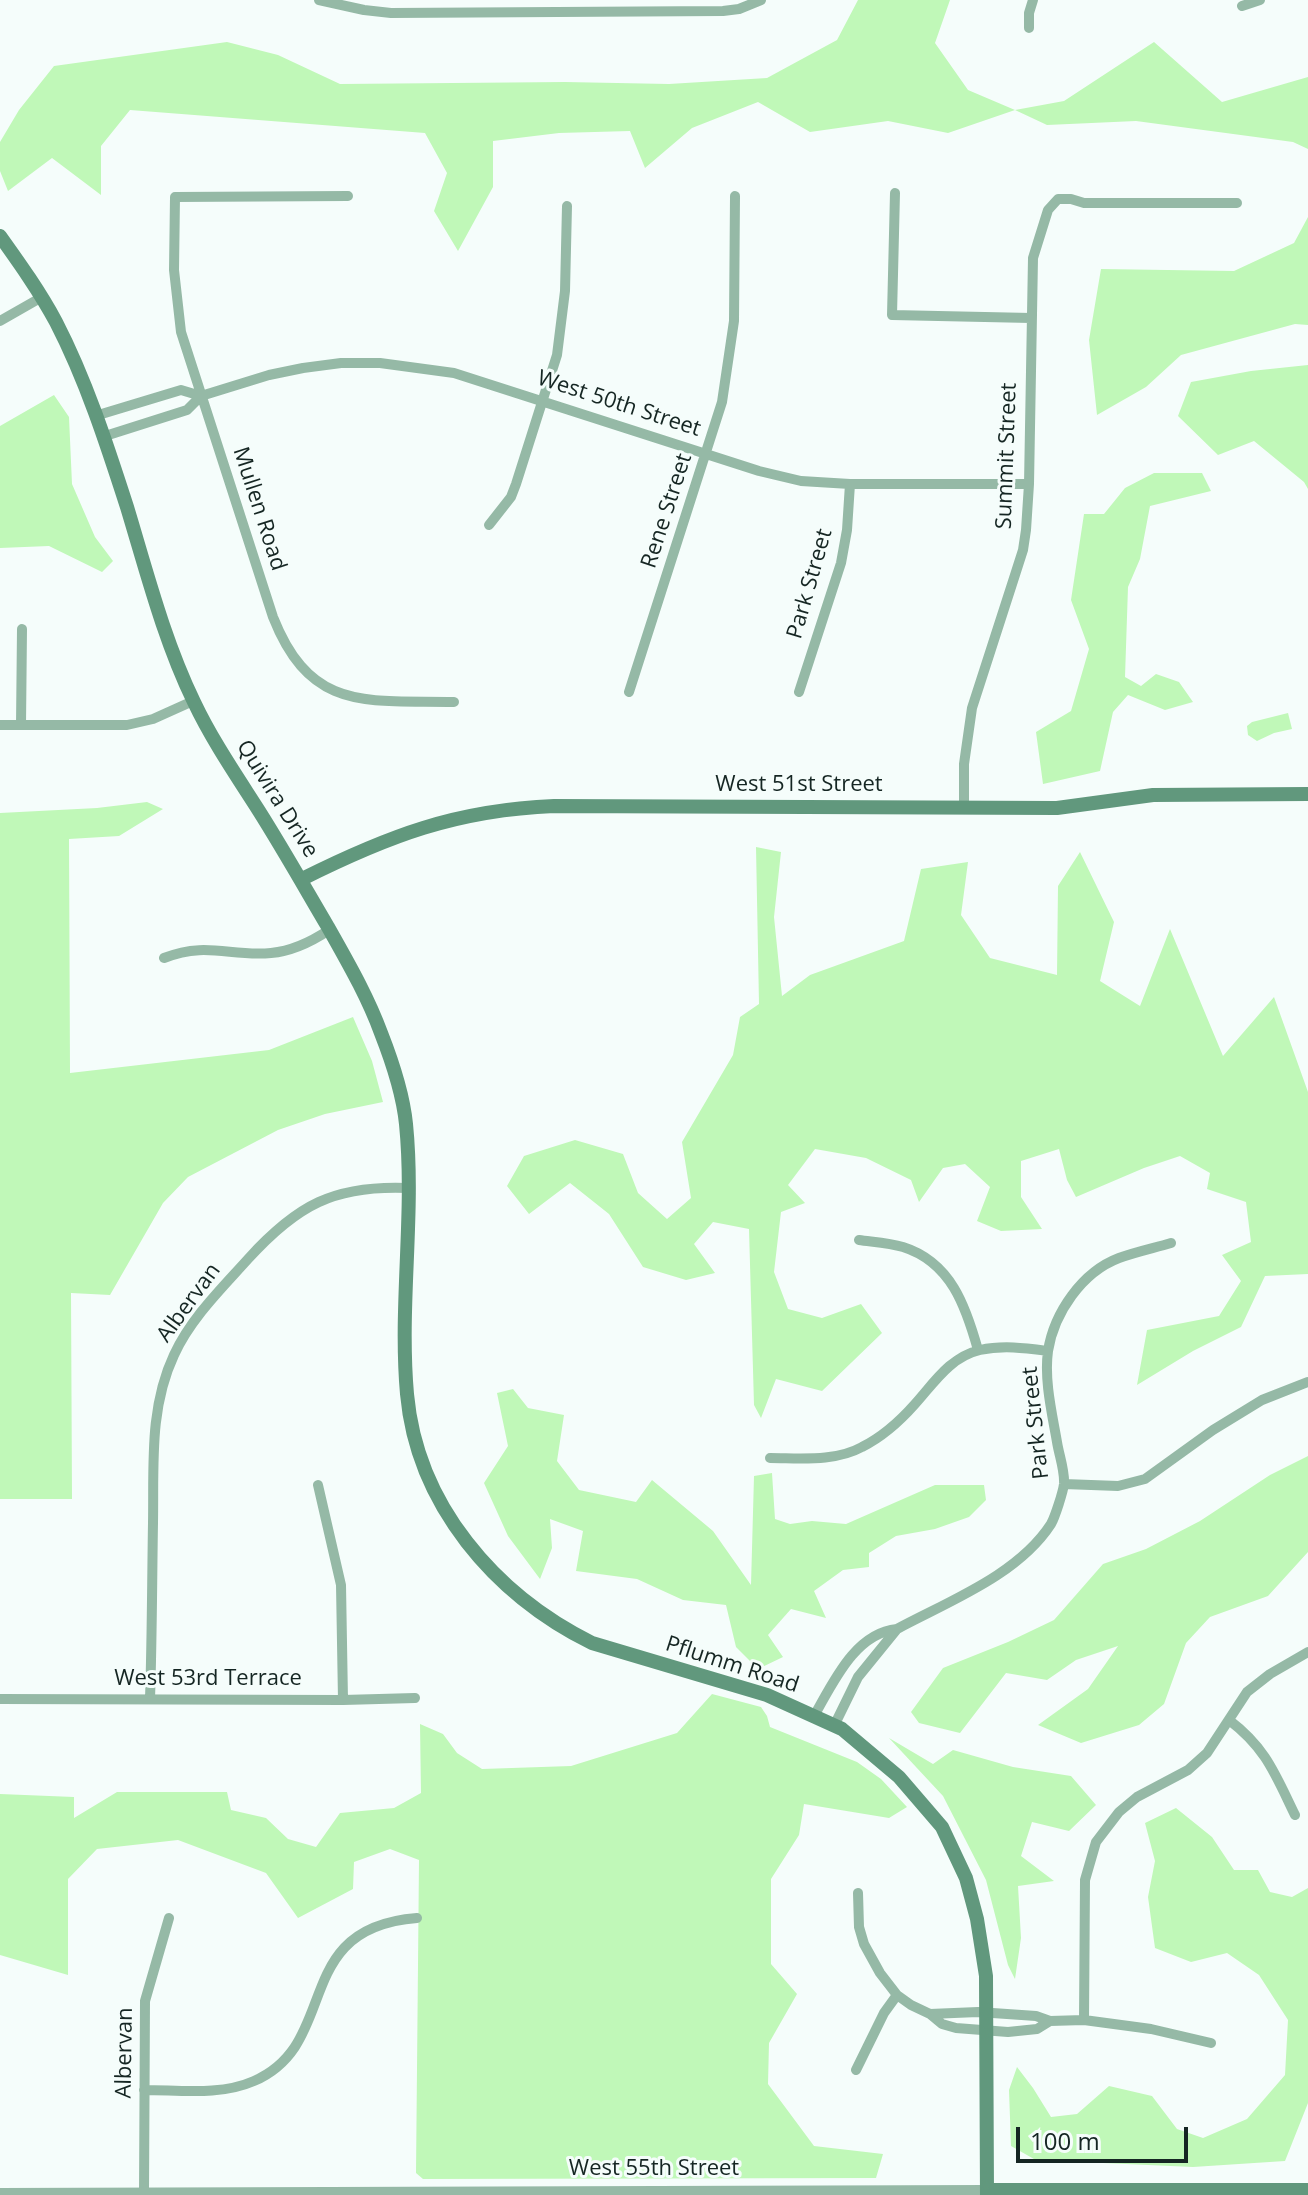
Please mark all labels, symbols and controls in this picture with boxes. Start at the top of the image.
street label: West 50th Street [534,365,704,443]
street label: Summit Street [991,382,1023,530]
street label: Mullen Road [227,444,291,574]
street label: Rene Street [636,450,698,572]
street label: Park Street [782,526,838,642]
street label: Quivira Drive [230,735,324,863]
street label: West 51st Street [715,772,883,798]
street label: Albervan [152,1258,226,1348]
street label: Park Street [1017,1365,1055,1481]
street label: Pflumm Road [662,1631,802,1699]
street label: West 53rd Terrace [114,1666,302,1692]
street label: Albervan [111,2007,139,2099]
scale bar [1020,2111,1192,2161]
text: 100 m [1030,2124,1100,2157]
street label: West 55th Street [569,2156,739,2182]

